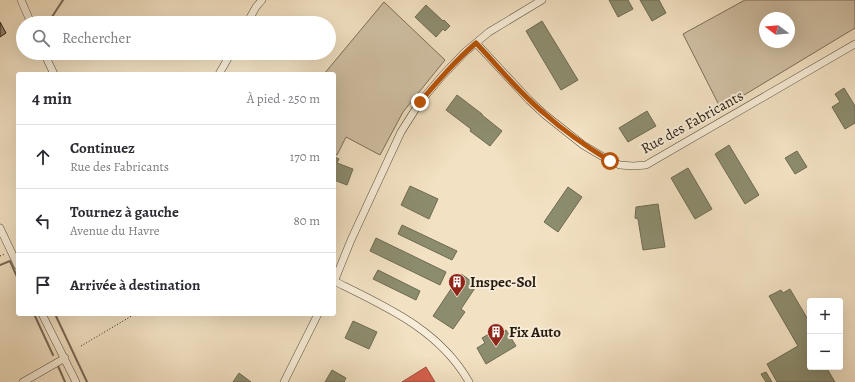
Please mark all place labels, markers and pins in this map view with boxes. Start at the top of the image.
building icon: Inspec-Sol [447,272,467,297]
place label: Inspec-Sol [470,272,536,292]
building icon: Fix Auto [486,322,506,347]
place label: Fix Auto [509,322,561,342]

